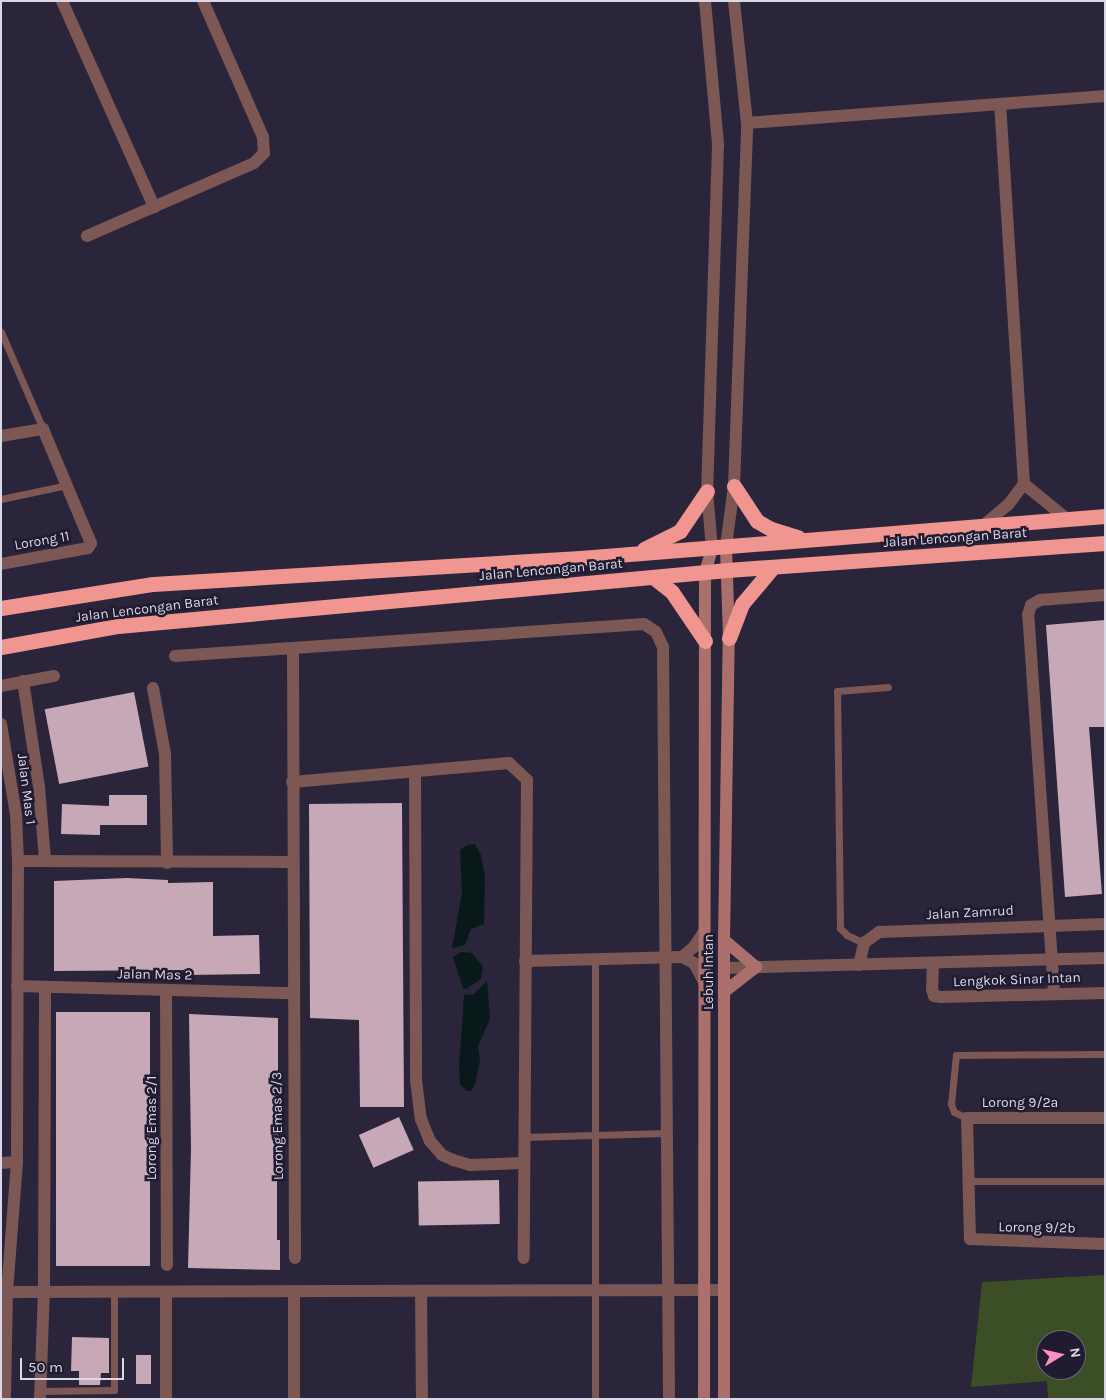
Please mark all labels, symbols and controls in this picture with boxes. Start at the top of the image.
street label: Jalan Lencongan Barat [883,525,1027,551]
street label: Lorong 11 [13,528,71,554]
street label: Jalan Lencongan Barat [478,555,624,585]
street label: Jalan Lencongan Barat [74,592,220,626]
street label: Jalan Mas 1 [13,752,39,826]
street label: Jalan Zamrud [926,902,1014,924]
street label: Lebuh Intan [701,934,717,1010]
street label: Jalan Mas 2 [117,966,193,984]
street label: Lengkok Sinar Intan [953,969,1081,991]
street label: Lorong Emas 2/3 [269,1072,287,1180]
street label: Lorong Emas 2/1 [144,1076,160,1180]
street label: Lorong 9/2a [982,1095,1058,1111]
street label: Lorong 9/2b [998,1219,1076,1237]
north arrow [1036,1330,1086,1380]
text: N [1066,1346,1085,1359]
scale bar [22,1348,126,1380]
text: 50 m [28,1358,63,1376]

